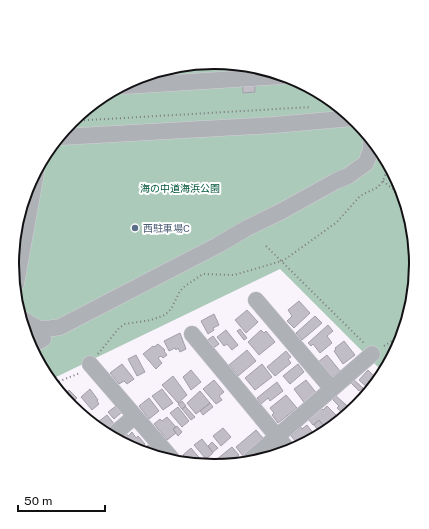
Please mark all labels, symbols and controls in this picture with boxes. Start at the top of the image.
park label: 海の中道海浜公園 [140,182,220,194]
place label: 西駐車場C [143,222,190,234]
marker: 西駐車場C [130,223,140,233]
scale bar [18,487,105,513]
text: 50 m [24,494,52,508]

